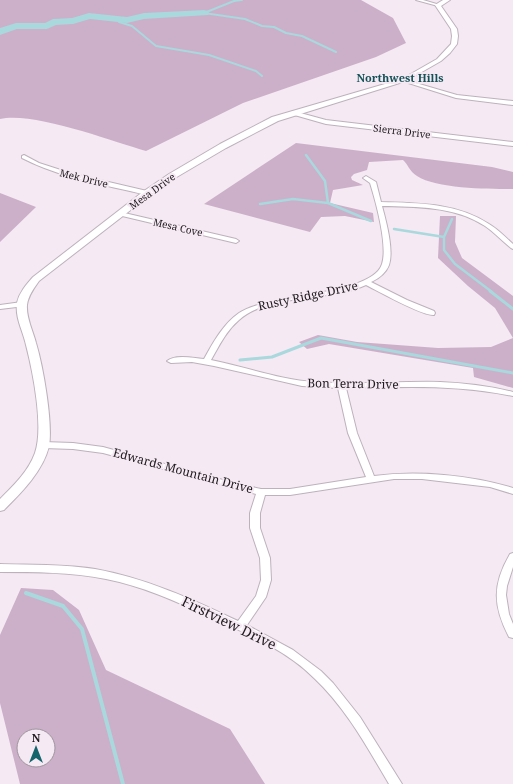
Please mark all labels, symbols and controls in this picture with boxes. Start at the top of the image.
district label: Northwest Hills [356,70,444,85]
street label: Sierra Drive [372,121,432,141]
street label: Mek Drive [58,165,110,191]
street label: Mesa Drive [126,170,178,212]
street label: Mesa Cove [152,214,204,240]
street label: Rusty Ridge Drive [256,277,359,314]
street label: Bon Terra Drive [307,374,399,393]
street label: Edwards Mountain Drive [111,444,255,497]
street label: Firstview Drive [179,591,280,654]
north arrow [16,728,56,768]
text: N [32,730,41,745]

